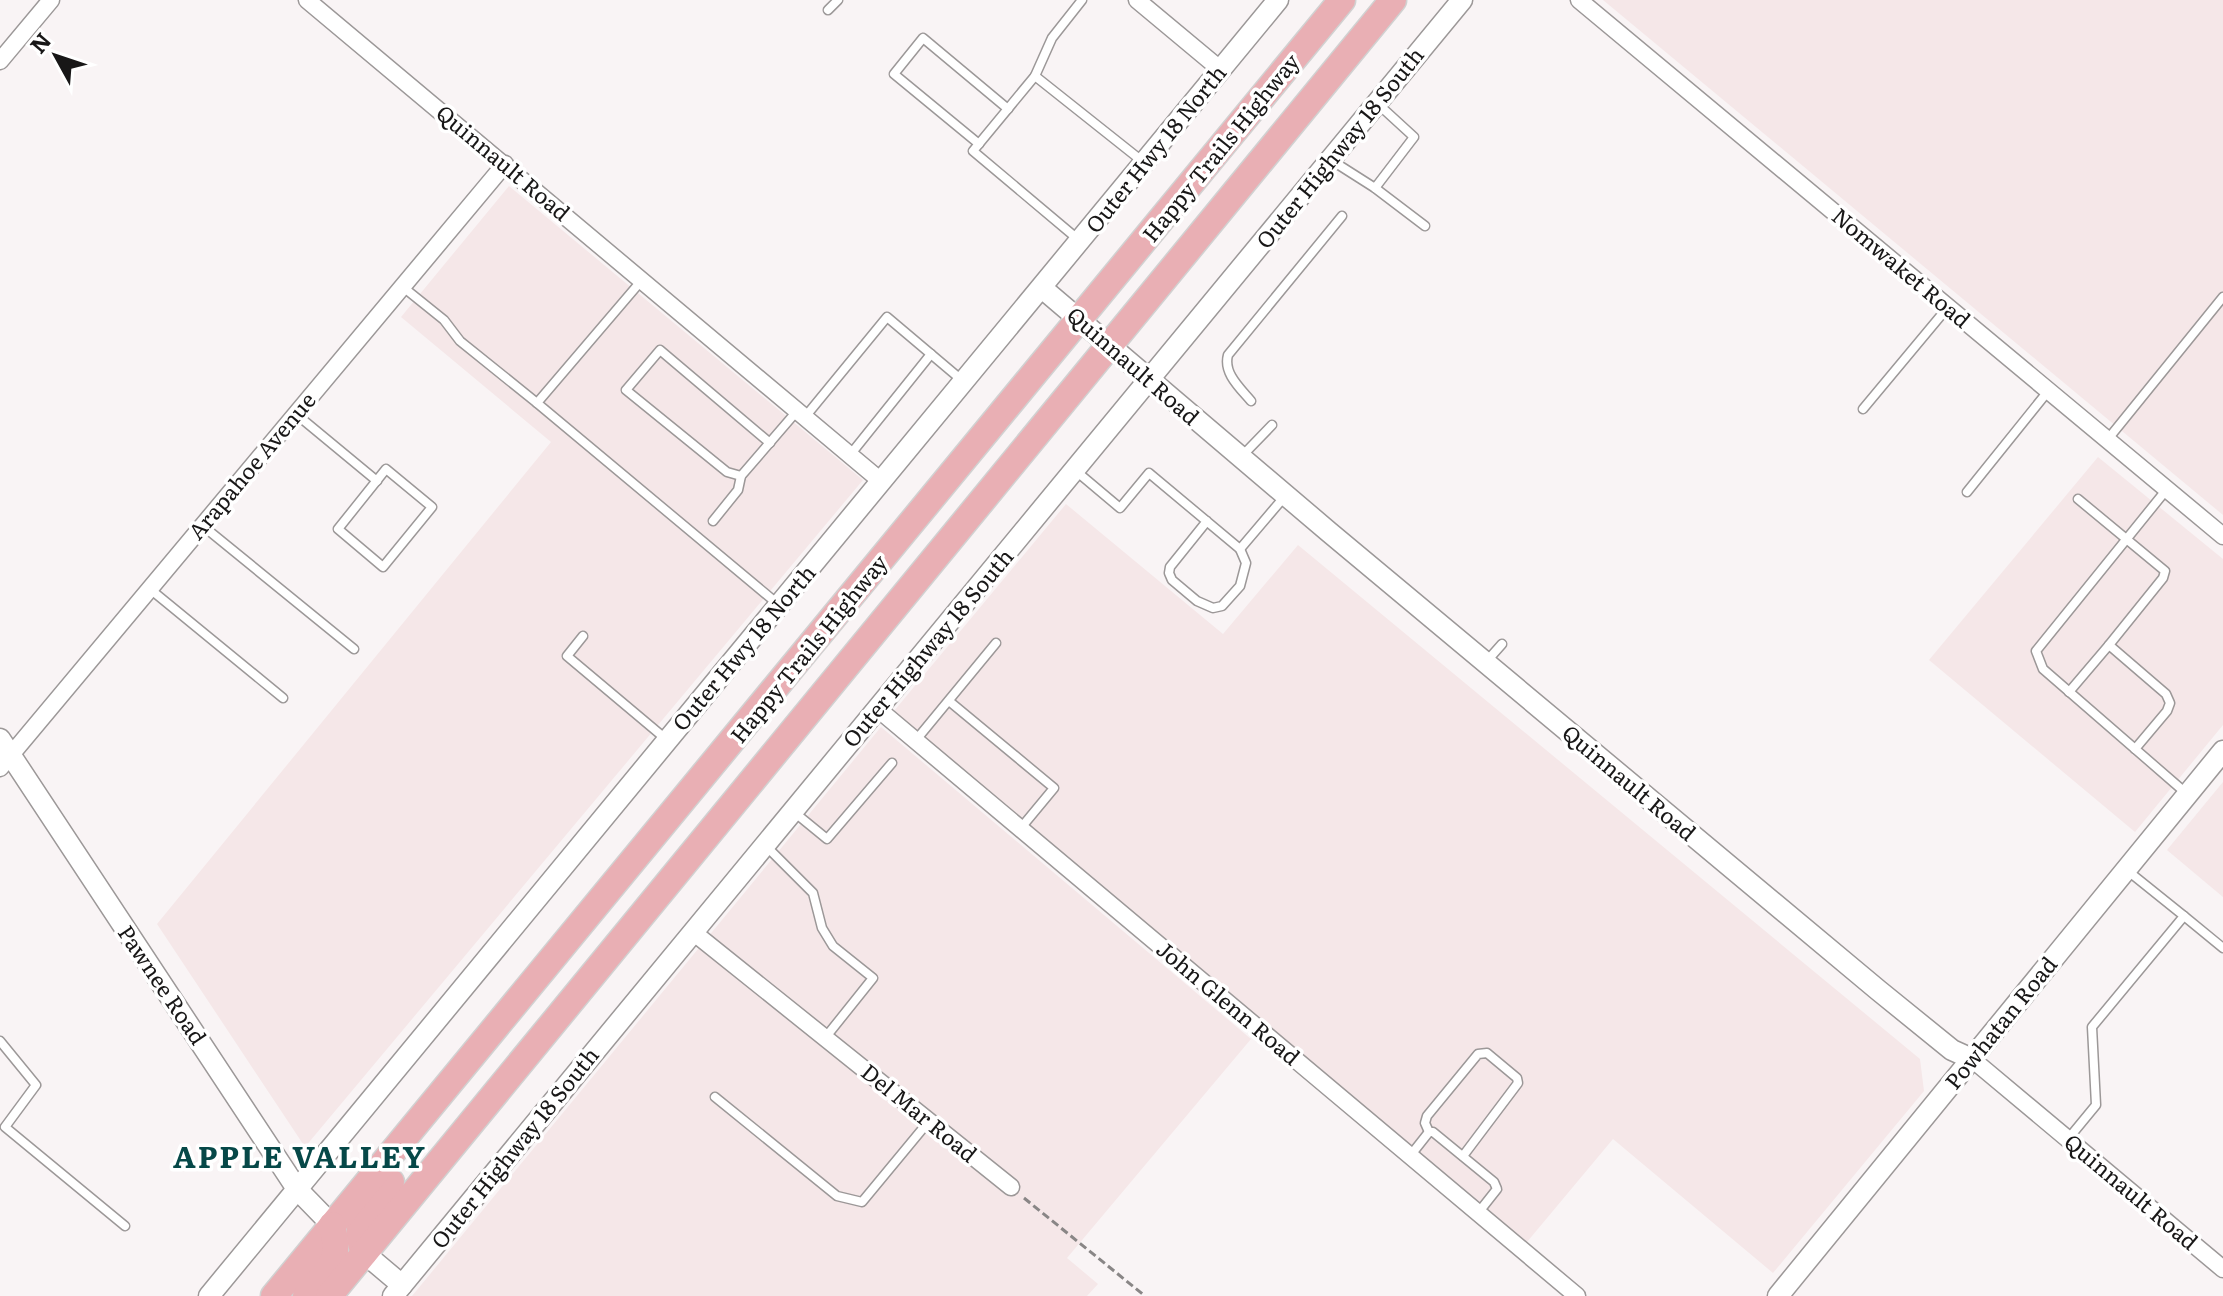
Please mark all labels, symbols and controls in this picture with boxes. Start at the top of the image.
north arrow [16,16,96,96]
text: N [21,25,58,60]
street label: Outer Highway 18 South [1247,39,1431,255]
street label: Happy Trails Highway [1133,45,1307,249]
street label: Outer Hwy 18 North [1077,57,1233,239]
street label: Quinnault Road [430,96,578,228]
street label: Nomwaket Road [1825,199,1978,335]
street label: Quinnault Road [1061,298,1207,432]
street label: Arapahoe Avenue [179,384,322,546]
street label: Outer Highway 18 South [834,540,1020,754]
street label: Happy Trails Highway [721,546,895,750]
street label: Outer Hwy 18 North [663,557,822,737]
street label: Quinnault Road [1556,716,1704,848]
street label: Pawnee Road [111,918,216,1051]
street label: John Glenn Road [1150,932,1308,1072]
street label: Powhatan Road [1936,948,2064,1096]
street label: Outer Highway 18 South [422,1039,606,1255]
street label: Del Mar Road [855,1055,985,1169]
street label: Quinnault Road [2058,1125,2206,1257]
district label: APPLE VALLEY [173,1133,427,1177]

